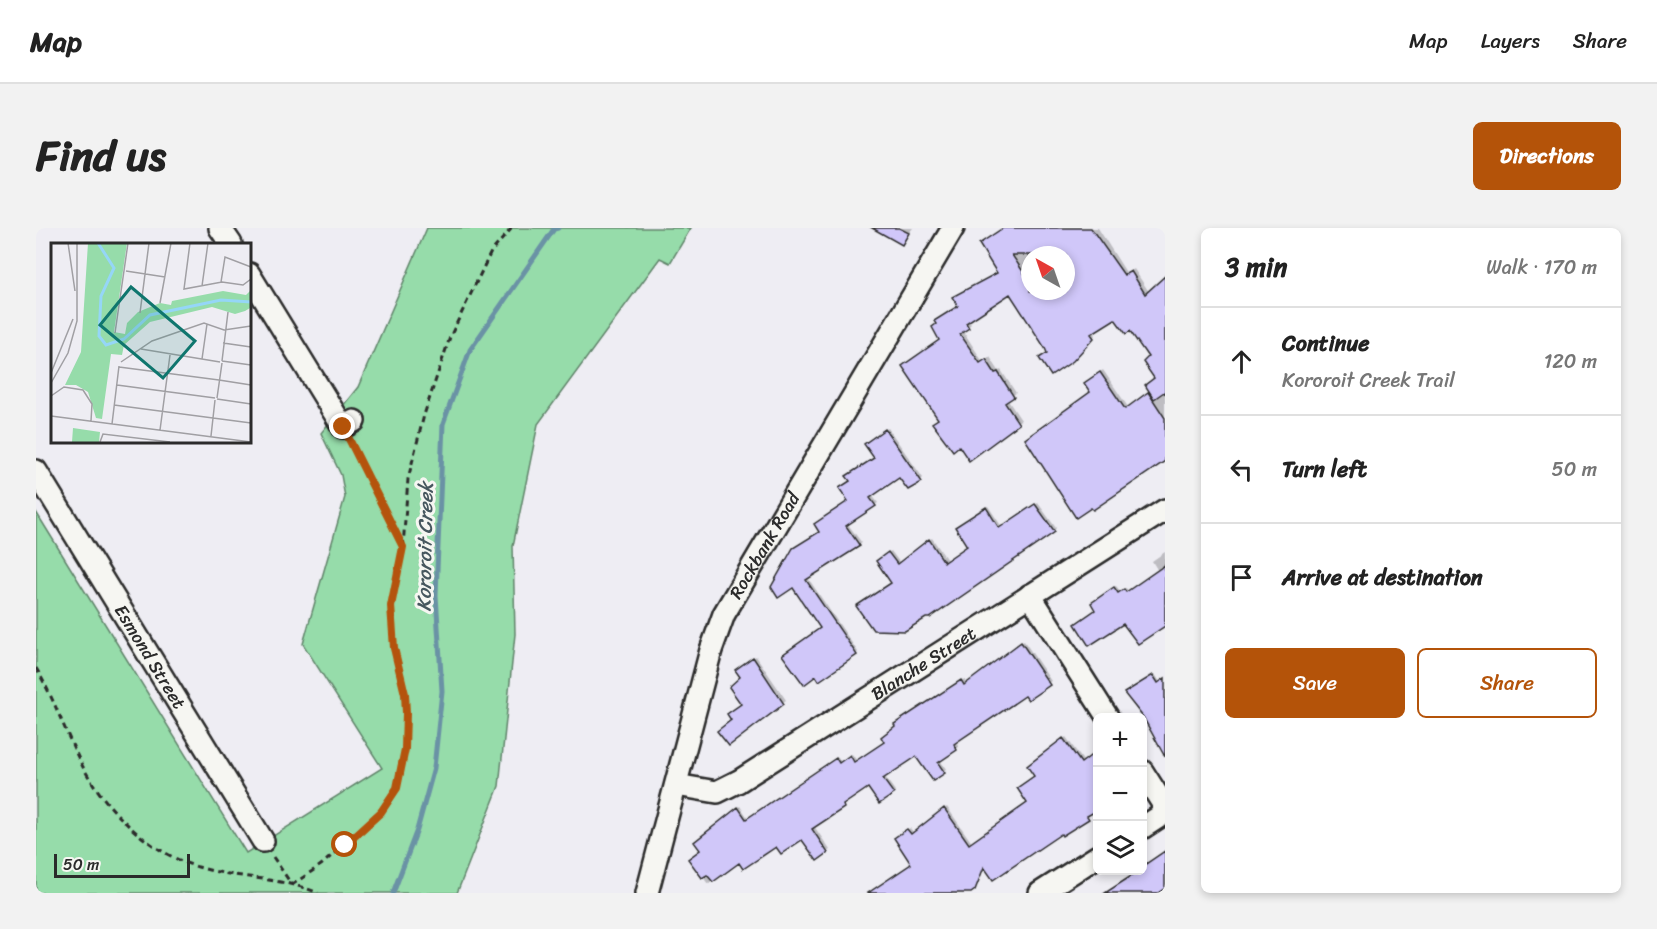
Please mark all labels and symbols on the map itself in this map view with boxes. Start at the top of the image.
inset map [51,243,250,442]
north arrow [1021,246,1075,300]
route end [329,413,355,439]
water label: Kororoit Creek [406,480,444,612]
street label: Rockbank Road [720,485,810,605]
street label: Esmond Street [105,598,195,716]
street label: Blanche Street [864,618,983,709]
route start [331,831,357,857]
scale bar [54,851,190,878]

